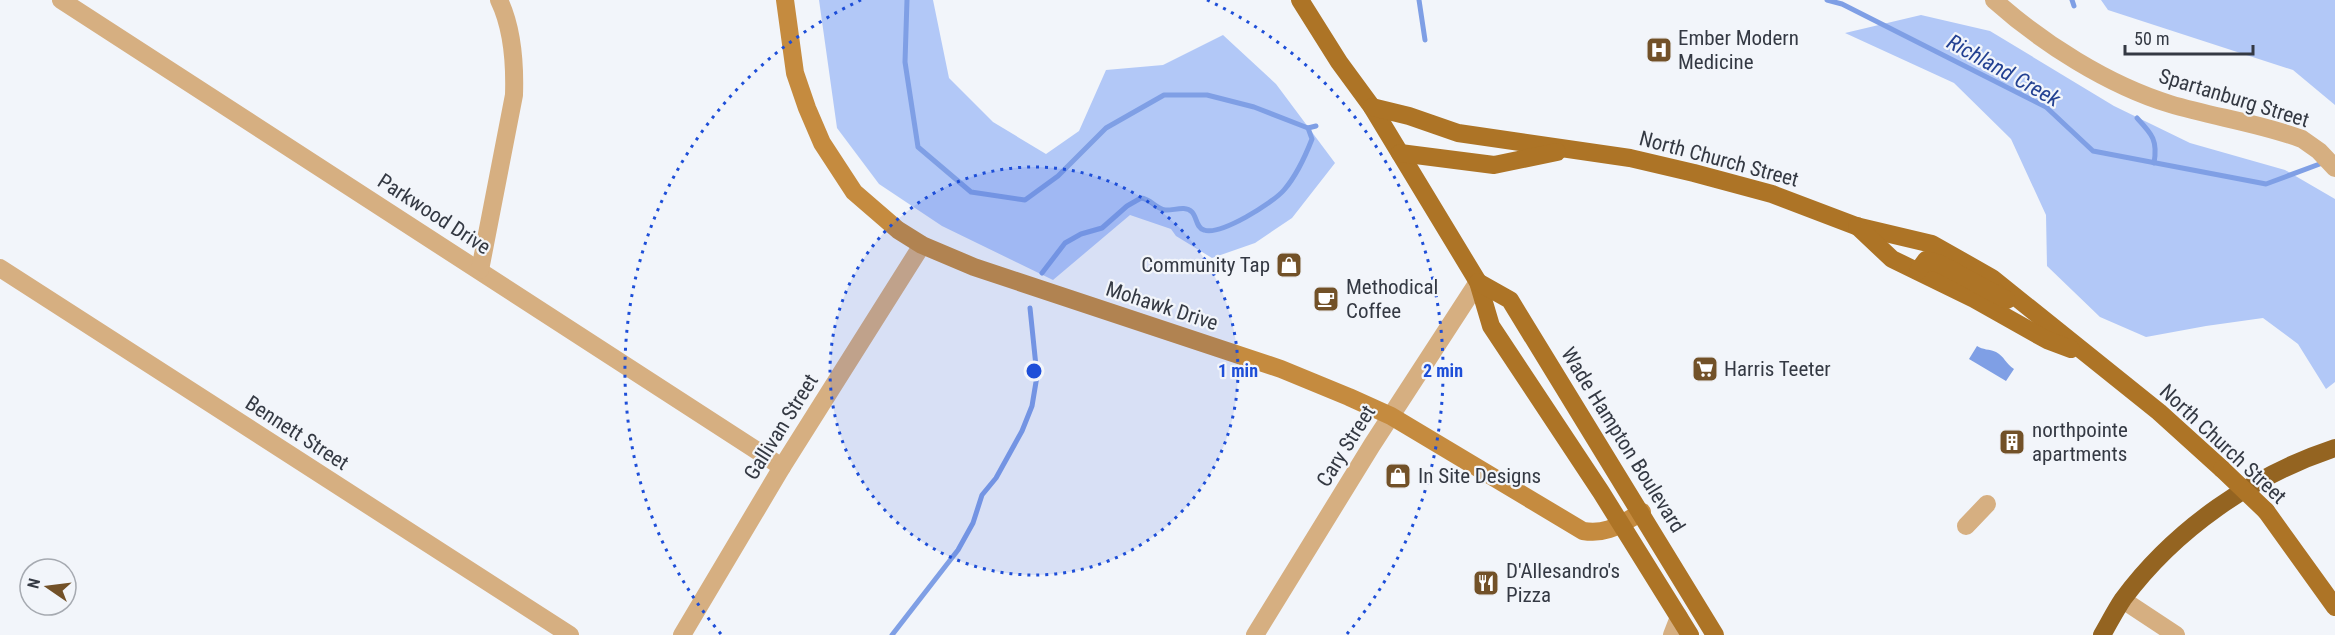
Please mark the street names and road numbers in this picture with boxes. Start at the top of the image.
street label: Spartanburg Street [2156,64,2312,132]
street label: North Church Street [1637,126,1801,192]
street label: Parkwood Drive [373,169,495,259]
street label: Mohawk Drive [1103,277,1221,335]
street label: Wade Hampton Boulevard [1556,343,1690,537]
street label: Gallivan Street [739,370,823,484]
street label: North Church Street [2155,379,2291,509]
street label: Bennett Street [241,391,353,475]
street label: Cary Street [1312,401,1380,491]

